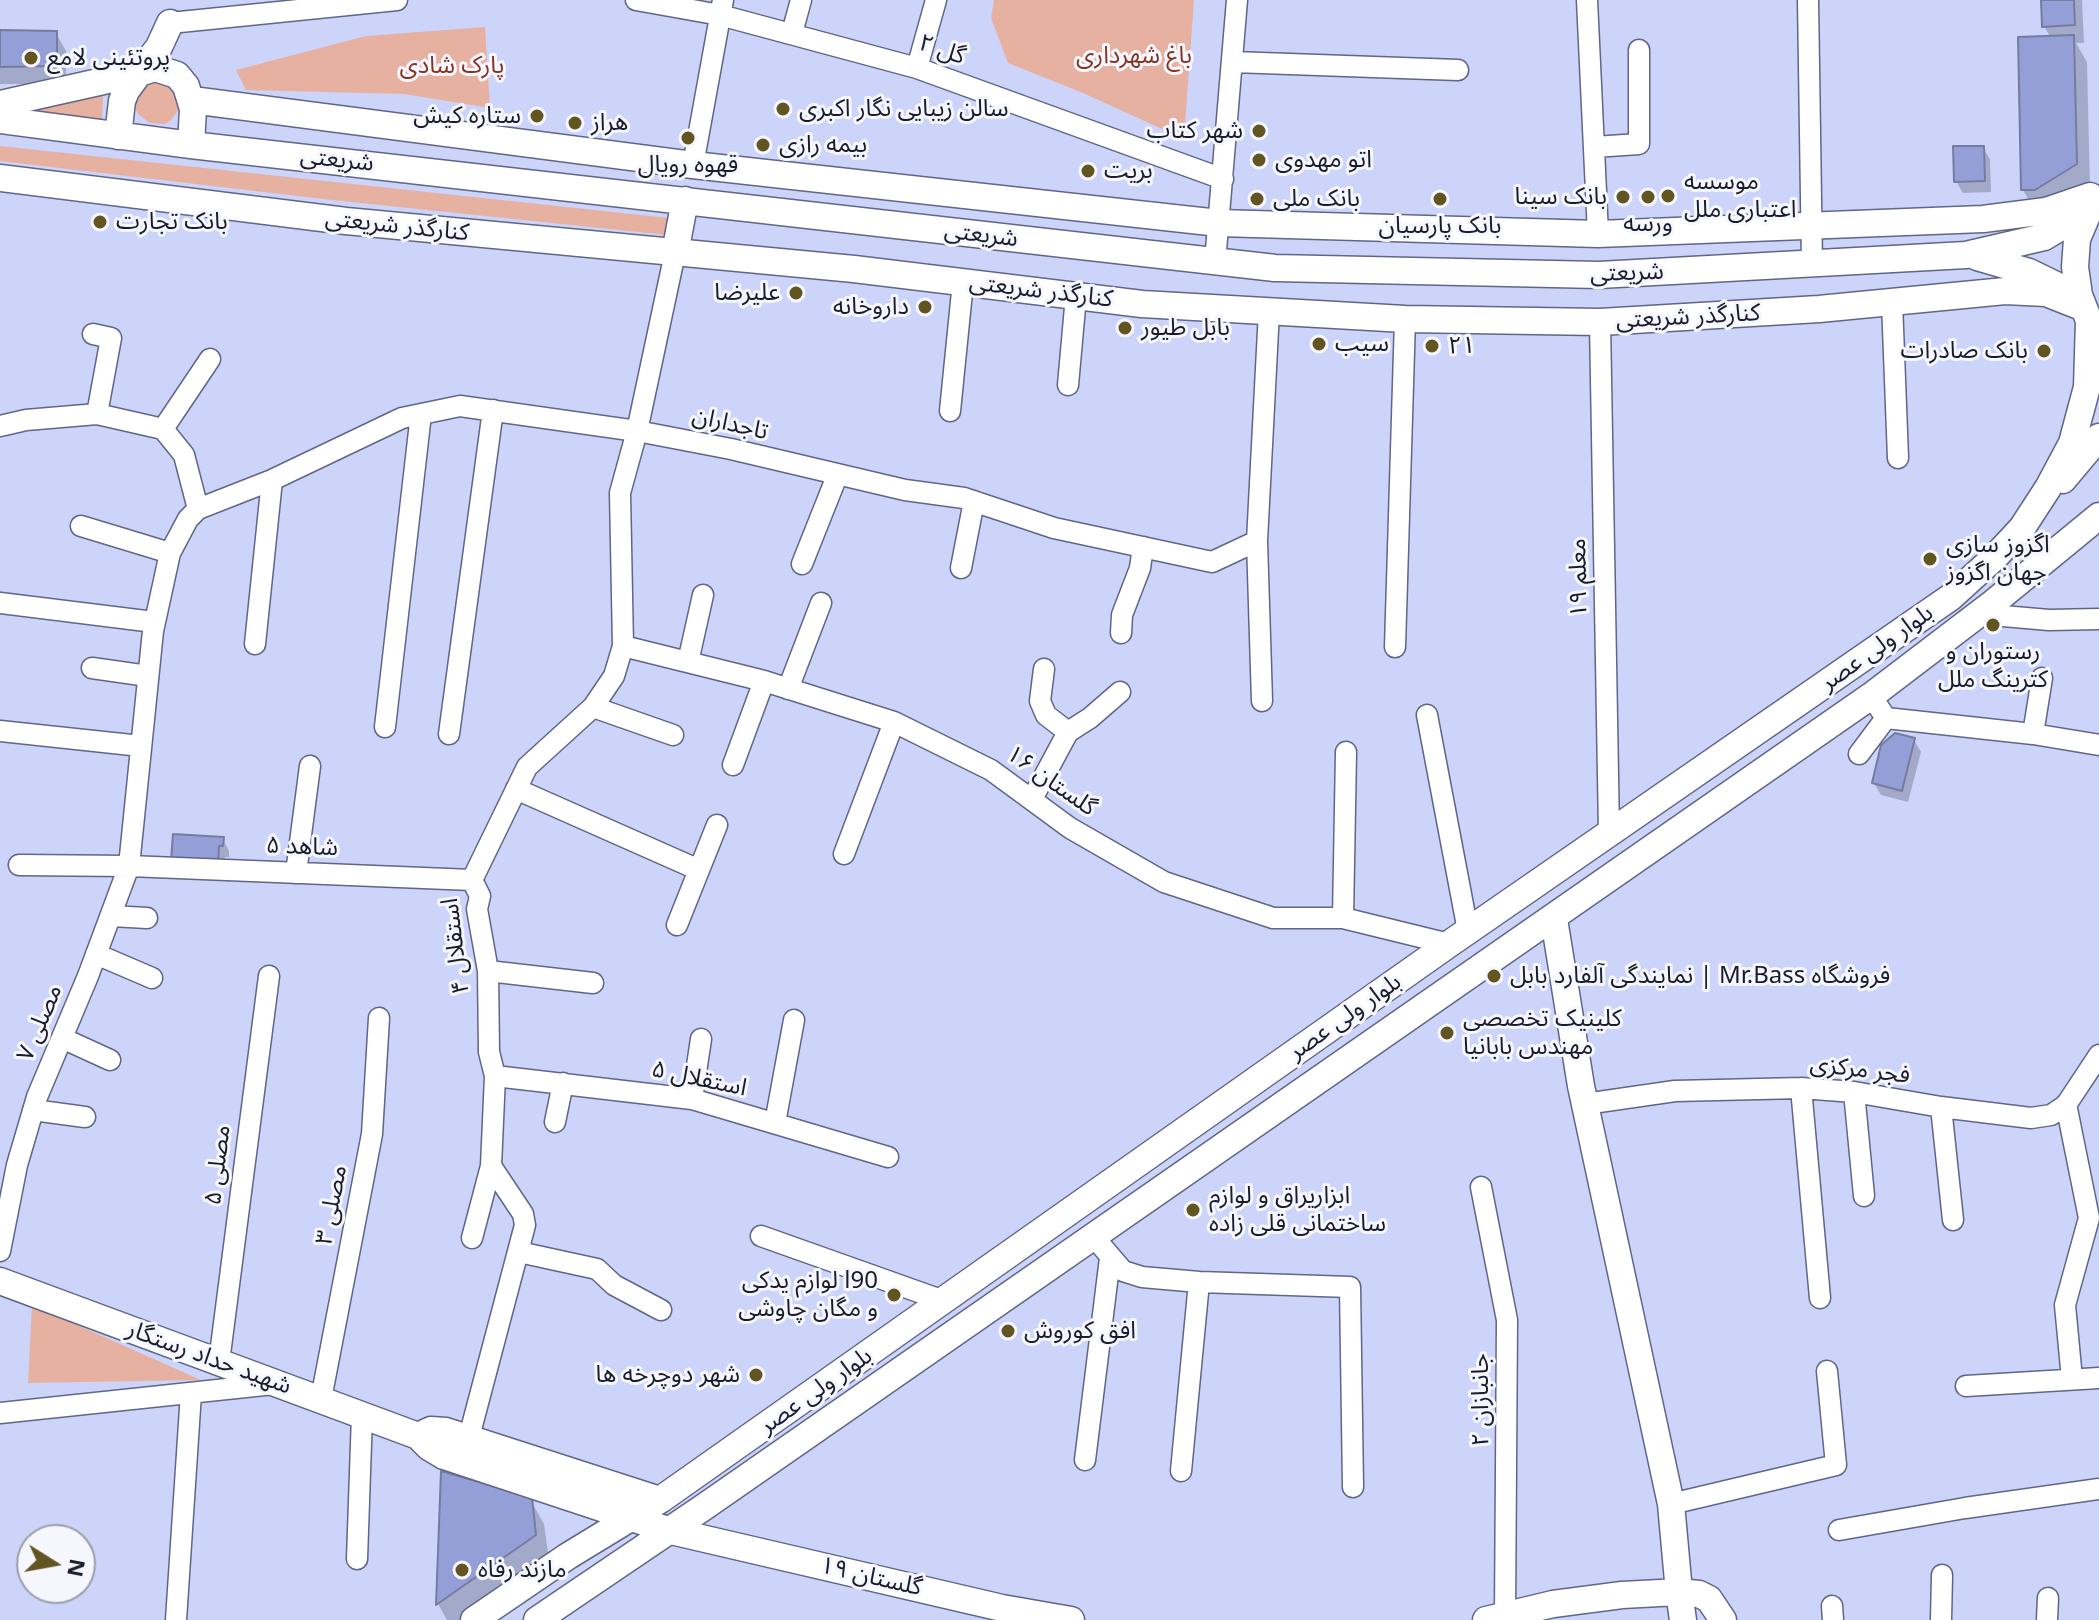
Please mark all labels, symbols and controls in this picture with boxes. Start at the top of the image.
street label: گل ۲ [915,29,969,71]
park label: باغ شهرداری [1076,42,1192,70]
place label: پروتئینی لامع [47,44,170,72]
marker: پروتئینی لامع [22,49,40,67]
park label: پارک شادی [400,52,504,80]
place label: سالن زیبایی نگار اکبری [799,95,1009,123]
marker: سالن زیبایی نگار اکبری [774,100,792,118]
place label: ستاره کیش [413,102,521,130]
marker: ستاره کیش [528,107,546,125]
place label: هراز [591,109,628,137]
marker: هراز [566,114,584,132]
place label: شهر کتاب [1147,117,1243,145]
marker: شهر کتاب [1250,122,1268,140]
marker: قهوه رویال [679,129,697,147]
place label: بیمه رازی [779,131,867,159]
marker: بیمه رازی [754,136,772,154]
street label: شریعتی [299,142,375,178]
place label: اتو مهدوی [1275,146,1372,174]
place label: قهوه رویال [638,151,738,179]
marker: اتو مهدوی [1250,151,1268,169]
place label: بریت [1104,157,1153,185]
marker: بریت [1079,162,1097,180]
place label: موسسه اعتباری ملل [1684,168,1797,224]
place label: بانک سینا [1514,183,1607,211]
place label: بانک ملی [1273,185,1360,213]
marker: موسسه اعتباری ملل [1659,187,1677,205]
marker: بانک سینا [1614,188,1632,206]
marker: ورسه [1639,188,1657,206]
marker: بانک ملی [1248,190,1266,208]
marker: بانک پارسیان [1431,190,1449,208]
street label: کنارگذر شریعتی [324,204,470,248]
place label: بانک تجارت [116,208,228,236]
place label: ورسه [1623,210,1673,238]
place label: بانک پارسیان [1379,212,1501,240]
marker: بانک تجارت [91,213,109,231]
street label: شریعتی [943,216,1019,254]
street label: شریعتی [1590,257,1664,289]
street label: کنارگذر شریعتی [968,268,1114,314]
place label: علیرضا [714,279,780,307]
marker: علیرضا [787,284,805,302]
place label: داروخانه [833,293,909,321]
marker: داروخانه [916,298,934,316]
street label: کنارگذر شریعتی [1615,299,1761,335]
place label: بابل طیور [1141,314,1230,342]
marker: بابل طیور [1116,319,1134,337]
place label: سیب [1335,330,1389,358]
place label: ۲۱ [1448,332,1475,360]
marker: سیب [1310,335,1328,353]
marker: ۲۱ [1423,337,1441,355]
place label: بانک صادرات [1901,337,2028,365]
marker: بانک صادرات [2035,342,2053,360]
street label: تاجداران [689,401,771,447]
place label: اگزوز سازی جهان اگزوز [1946,531,2050,587]
street label: معلم ۱۹ [1564,538,1594,618]
marker: اگزوز سازی جهان اگزوز [1921,550,1939,568]
street label: بلوار ولی عصر [1815,599,1939,697]
marker: رستوران و کترینگ ملل [1984,616,2002,634]
place label: رستوران و کترینگ ملل [1938,638,2048,694]
street label: گلستان ۱۶ [1000,740,1102,822]
street label: شاهد ۵ [265,831,339,863]
street label: استقلال ۴ [436,896,476,996]
place label: نمایندگی آلفارد بابل | Mr.Bass فروشگاه [1510,962,1890,990]
marker: نمایندگی آلفارد بابل | Mr.Bass فروشگاه [1485,967,1503,985]
street label: بلوار ولی عصر [1283,968,1407,1066]
street label: مصلی ۷ [11,980,69,1066]
place label: کلینیک تخصصی مهندس بابانیا [1463,1005,1622,1061]
marker: کلینیک تخصصی مهندس بابانیا [1438,1024,1456,1042]
street label: فجر مرکزی [1808,1050,1912,1090]
street label: استقلال ۵ [649,1055,749,1103]
street label: مصلی ۵ [199,1123,237,1207]
street label: مصلی ۳ [310,1163,354,1247]
place label: ابزاریراق و لوازم ساختمانی قلی زاده [1209,1182,1386,1238]
marker: ابزاریراق و لوازم ساختمانی قلی زاده [1184,1201,1202,1219]
place label: لوازم یدکی l90 و مگان چاوشی [738,1267,878,1323]
marker: لوازم یدکی l90 و مگان چاوشی [885,1286,903,1304]
street label: شهید حداد رستگار [123,1315,295,1401]
place label: افق کوروش [1024,1317,1136,1345]
marker: افق کوروش [999,1322,1017,1340]
street label: بلوار ولی عصر [754,1342,878,1440]
street label: جانبازان ۲ [1467,1353,1495,1447]
place label: شهر دوچرخه ها [596,1361,740,1389]
marker: شهر دوچرخه ها [747,1366,765,1384]
north arrow [16,1524,96,1604]
street label: گلستان ۱۹ [817,1551,925,1603]
place label: مازند رفاه [478,1556,567,1584]
text: N [61,1557,94,1580]
marker: مازند رفاه [453,1561,471,1579]

